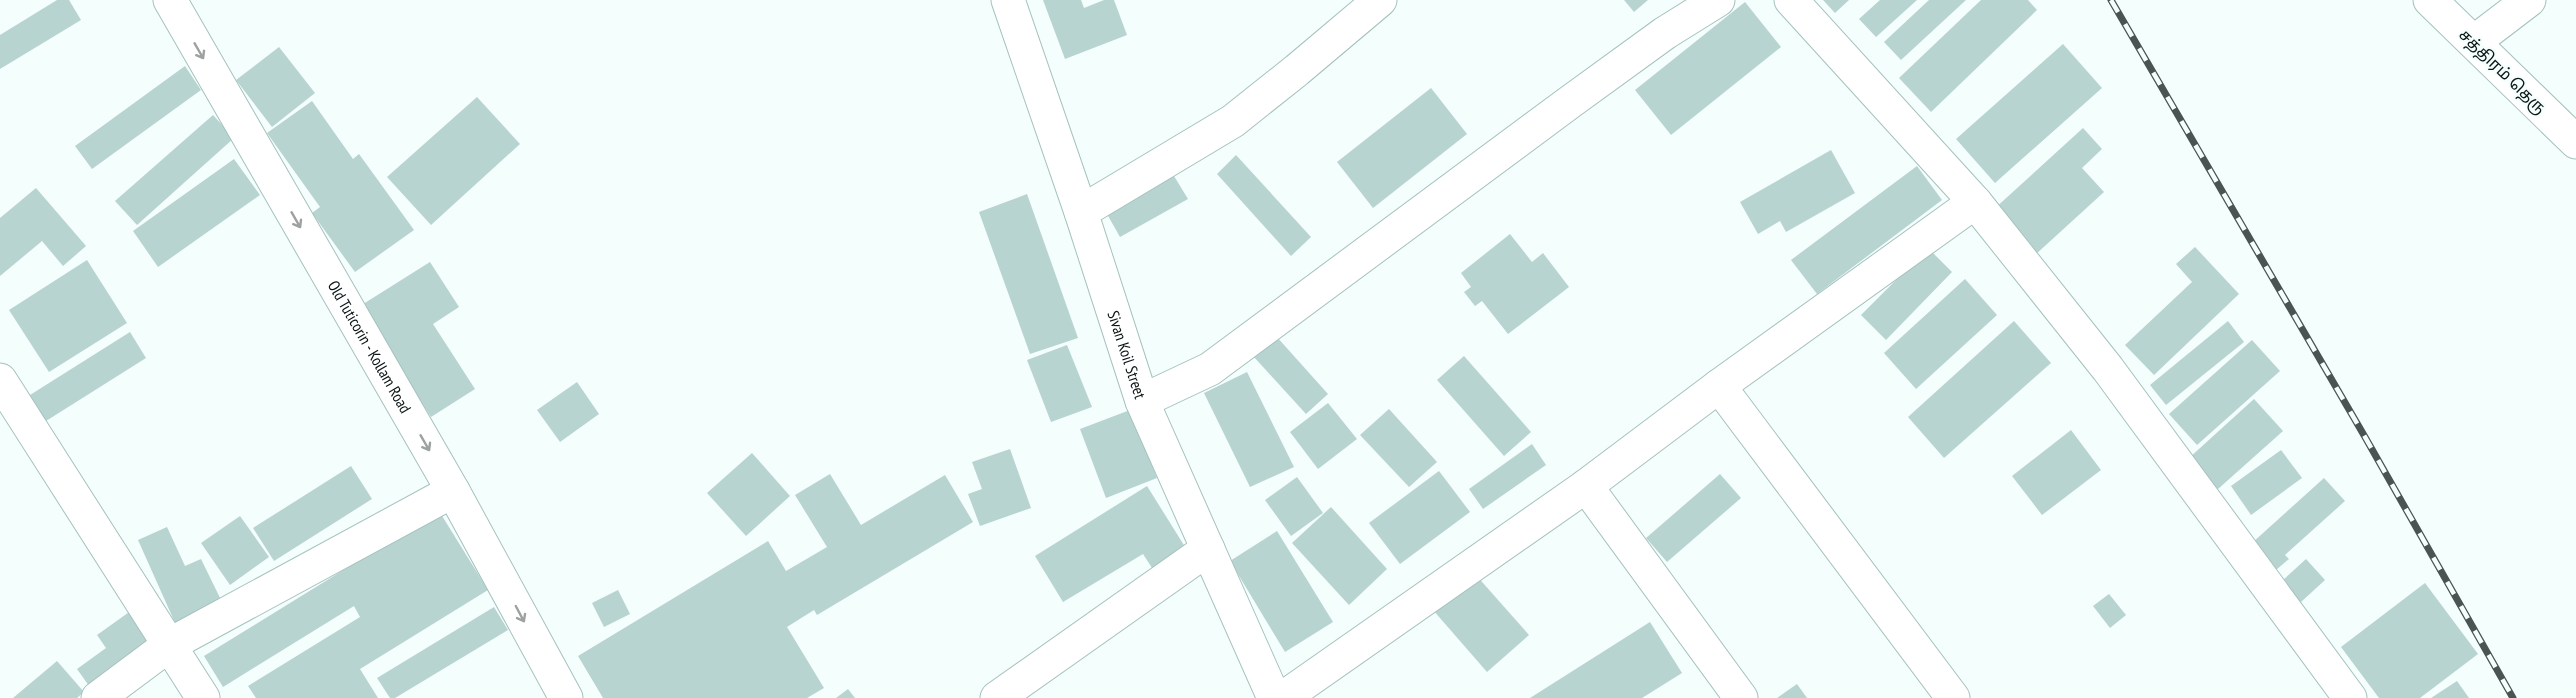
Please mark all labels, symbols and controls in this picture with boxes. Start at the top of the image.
street label: சத்திரம் தெரு [2454,24,2551,119]
one-way arrow [193,42,205,59]
one-way arrow [291,211,303,228]
street label: Old Tuticorin - Kollam Road [324,277,416,417]
street label: Sivan Koil Street [1103,308,1151,402]
one-way arrow [420,434,432,451]
one-way arrow [515,604,526,622]

